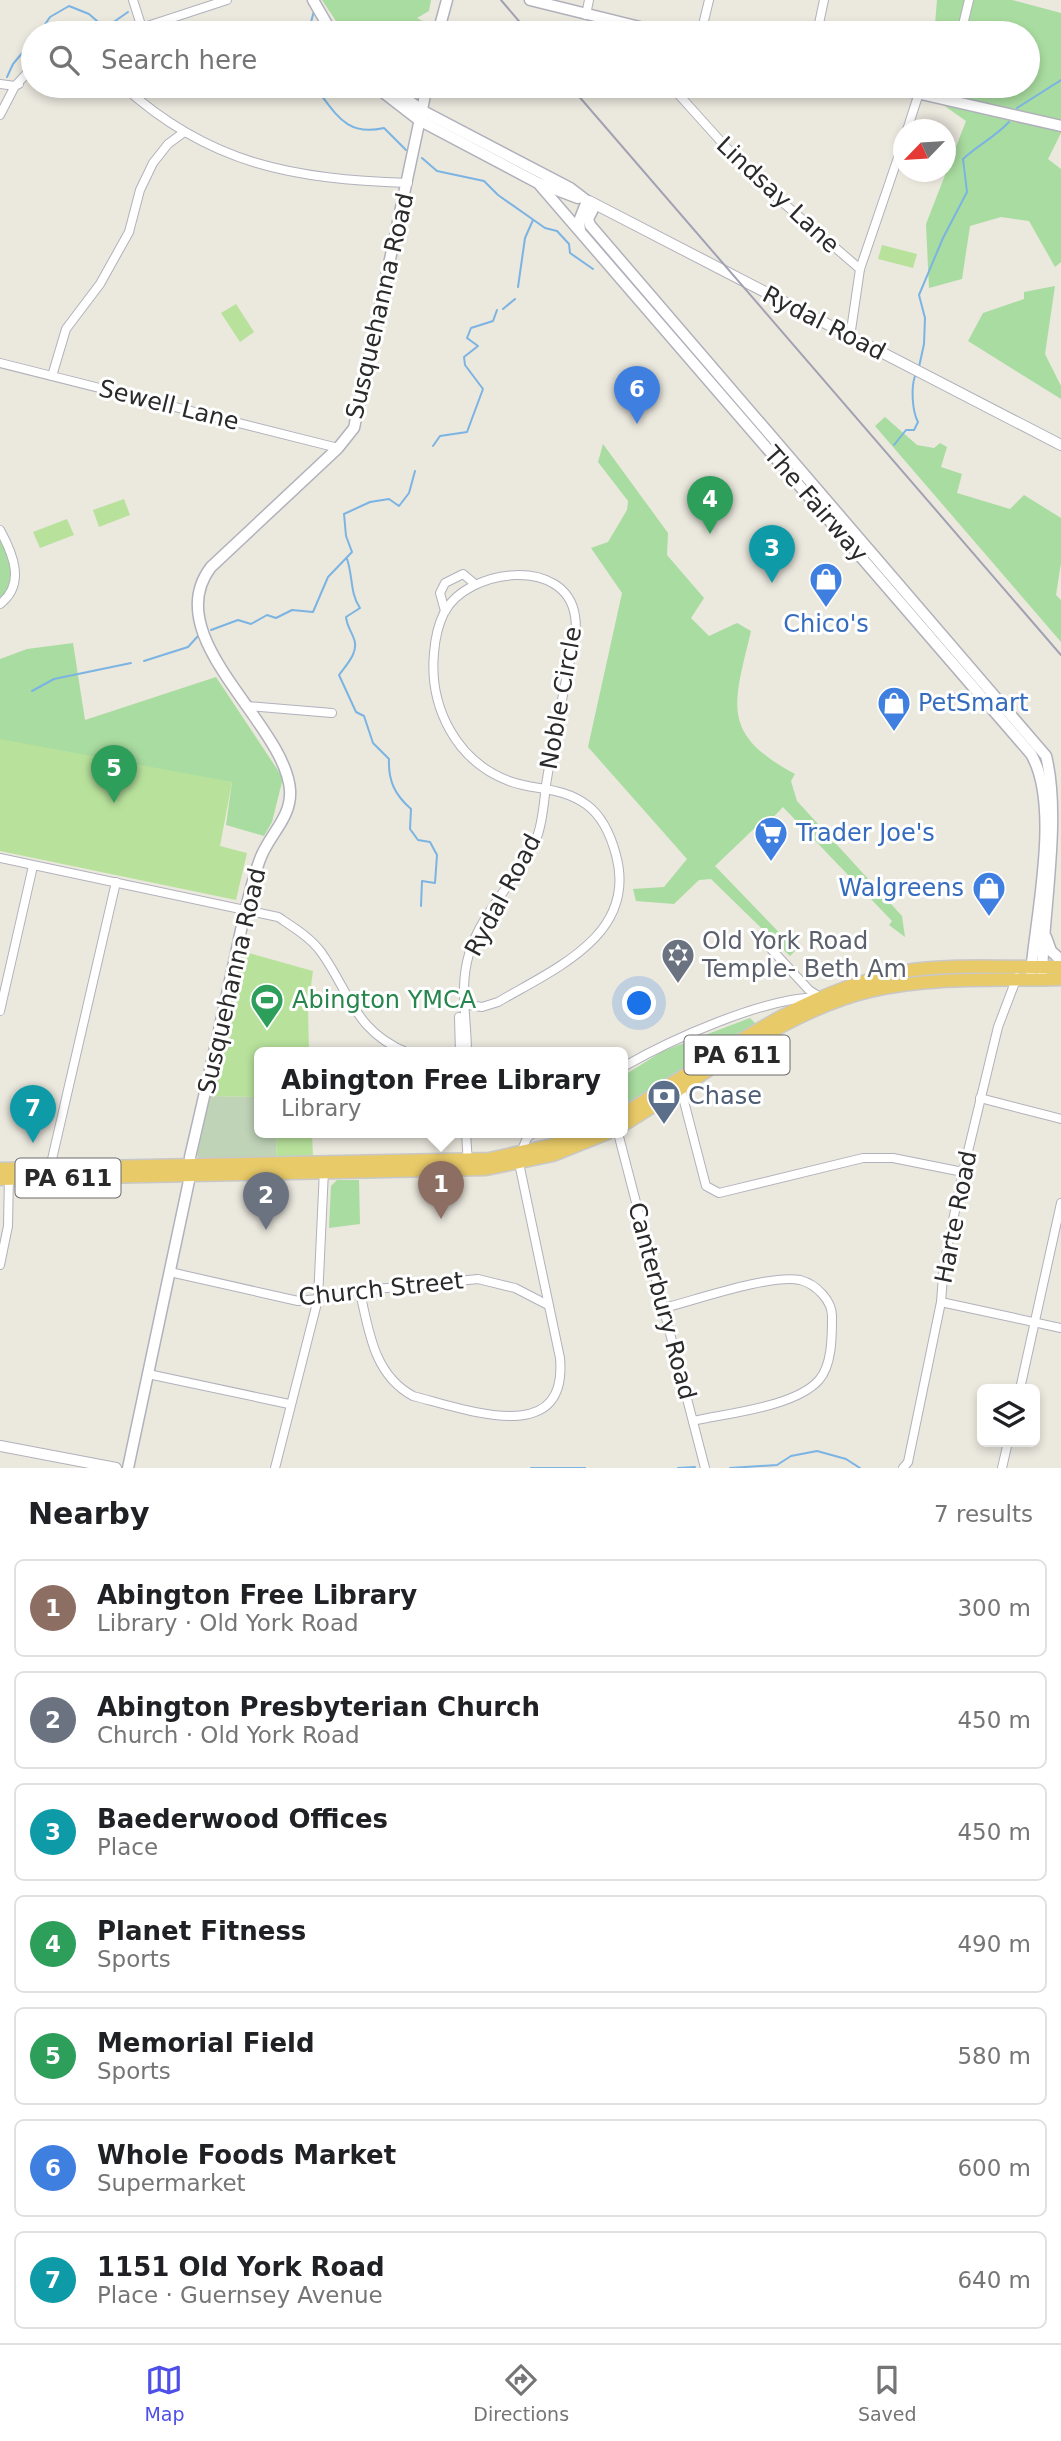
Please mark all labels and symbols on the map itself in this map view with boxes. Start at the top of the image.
north arrow [893,119,956,182]
street label: Lindsay Lane [711,131,845,259]
street label: Susquehanna Road [340,190,420,422]
street label: Rydal Road [758,280,890,366]
pin: 6 [614,366,660,424]
street label: Sewell Lane [96,374,242,436]
street label: The Fairway [758,440,874,567]
pin: 4 [687,476,733,534]
pin: 3 [749,525,795,583]
shop icon: Chico's [807,560,845,609]
place label: Chico's [783,610,869,638]
street label: Noble Circle [535,625,587,771]
shop icon: PetSmart [875,684,913,733]
place label: PetSmart [918,689,1028,717]
pin: 5 [91,745,137,803]
supermarket icon: Trader Joe's [752,814,790,863]
place label: Trader Joe's [795,819,935,847]
street label: Rydal Road [459,829,547,961]
street label: Susquehanna Road [192,865,272,1097]
shop icon: Walgreens [970,869,1008,918]
place label: Walgreens [839,874,964,902]
place label: Old York Road Temple- Beth Am [701,927,907,983]
synagogue icon: Old York Road Temple- Beth Am [659,936,697,985]
sports icon: Abington YMCA [248,981,286,1030]
place label: Abington YMCA [292,986,477,1014]
your location [622,986,656,1020]
road number: PA 611 [684,1036,790,1074]
bank icon: Chase [645,1077,683,1126]
place label: Chase [688,1082,762,1110]
pin: 7 [10,1085,56,1143]
street label: Harte Road [929,1148,983,1286]
road number: PA 611 [15,1158,120,1198]
pin: 1 [418,1161,464,1219]
pin: 2 [243,1172,289,1230]
street label: Canterbury Road [622,1199,702,1403]
street label: Church Street [297,1266,465,1312]

